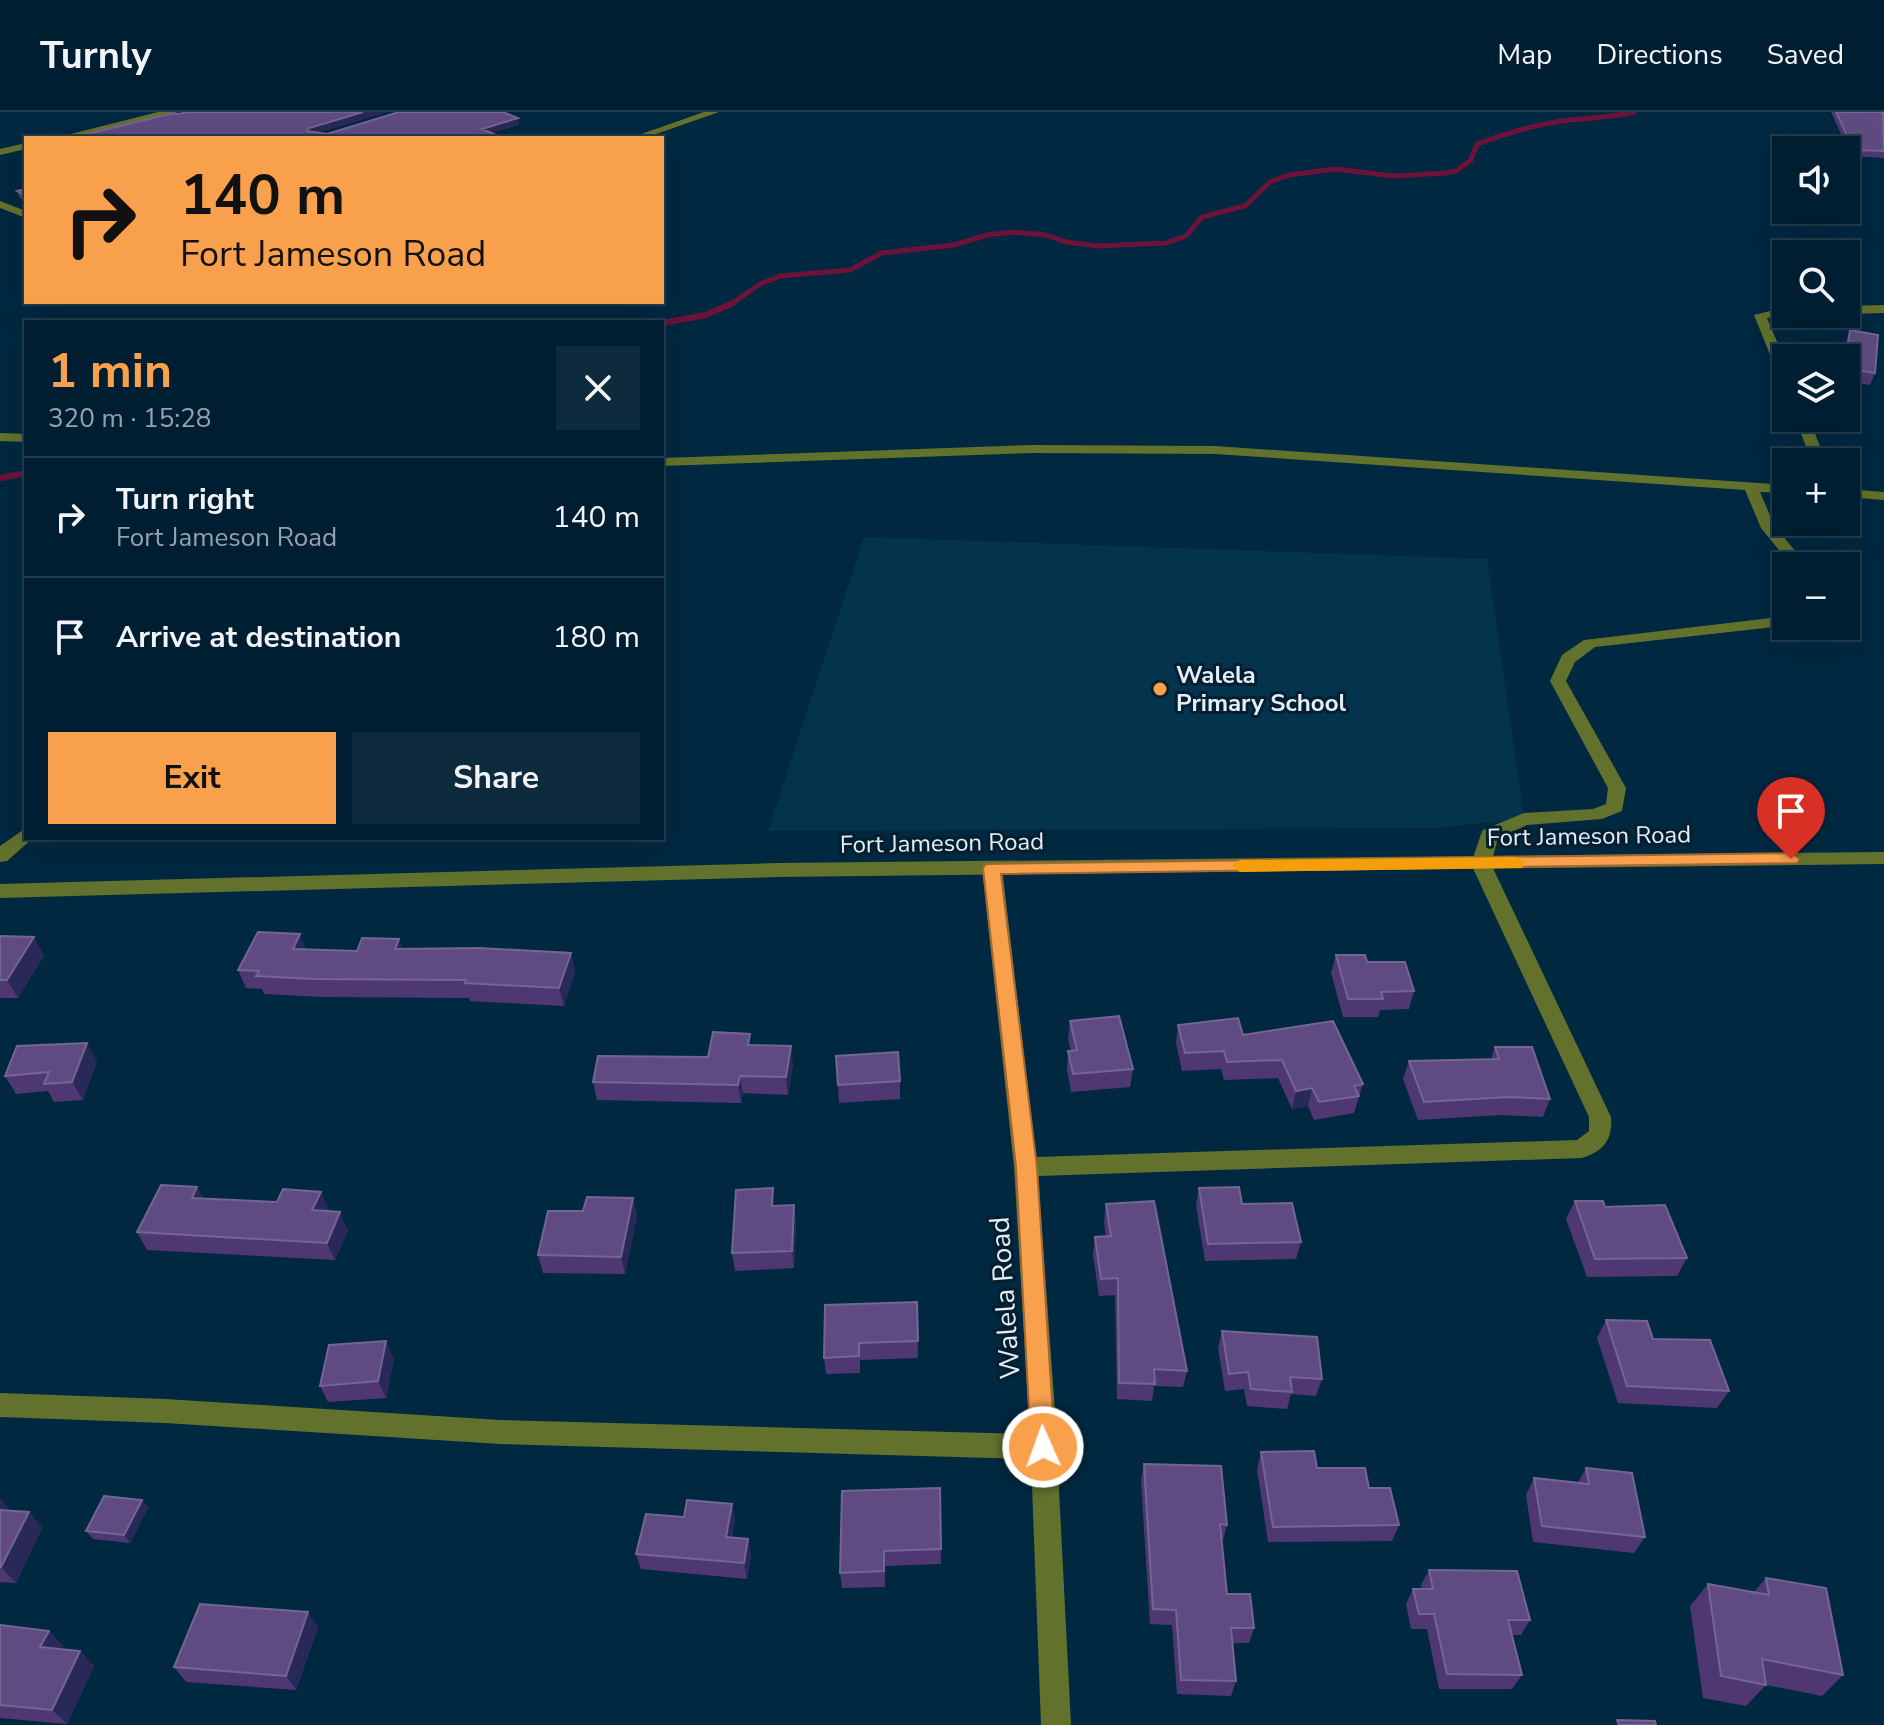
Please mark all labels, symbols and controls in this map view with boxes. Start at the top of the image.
text: Turnly [40,30,152,81]
text: Map [1497,36,1552,74]
text: Directions [1596,36,1723,74]
text: Saved [1767,36,1844,74]
map controls [1772,136,1860,640]
button: sound [1772,136,1860,224]
text: 140 m [180,157,345,234]
icon: right [48,168,152,272]
text: Fort Jameson Road [180,230,486,279]
button: search [1772,240,1860,328]
text: 1 min [48,338,172,404]
button: layers [1772,344,1860,432]
button: close [556,346,640,430]
text: 320 m · 15:28 [48,401,211,436]
button: + [1772,448,1860,536]
text: Turn right [116,479,254,520]
icon: right [48,495,92,539]
text: 140 m [553,497,640,538]
text: Fort Jameson Road [116,520,337,555]
button: − [1772,552,1860,640]
icon: arrive [48,615,92,659]
text: Arrive at destination [116,617,401,658]
text: 180 m [553,617,640,658]
place label: Walela Primary School [1176,659,1347,719]
marker: Walela Primary School [1151,680,1169,698]
button: Exit [48,732,336,824]
button: Share [352,732,640,824]
pin [1757,777,1825,859]
icon: arrive [1769,789,1813,833]
street label: Fort Jameson Road [1487,818,1691,854]
street label: Fort Jameson Road [840,825,1044,861]
street label: Walela Road [980,1216,1030,1380]
position arrow [1001,1405,1085,1489]

